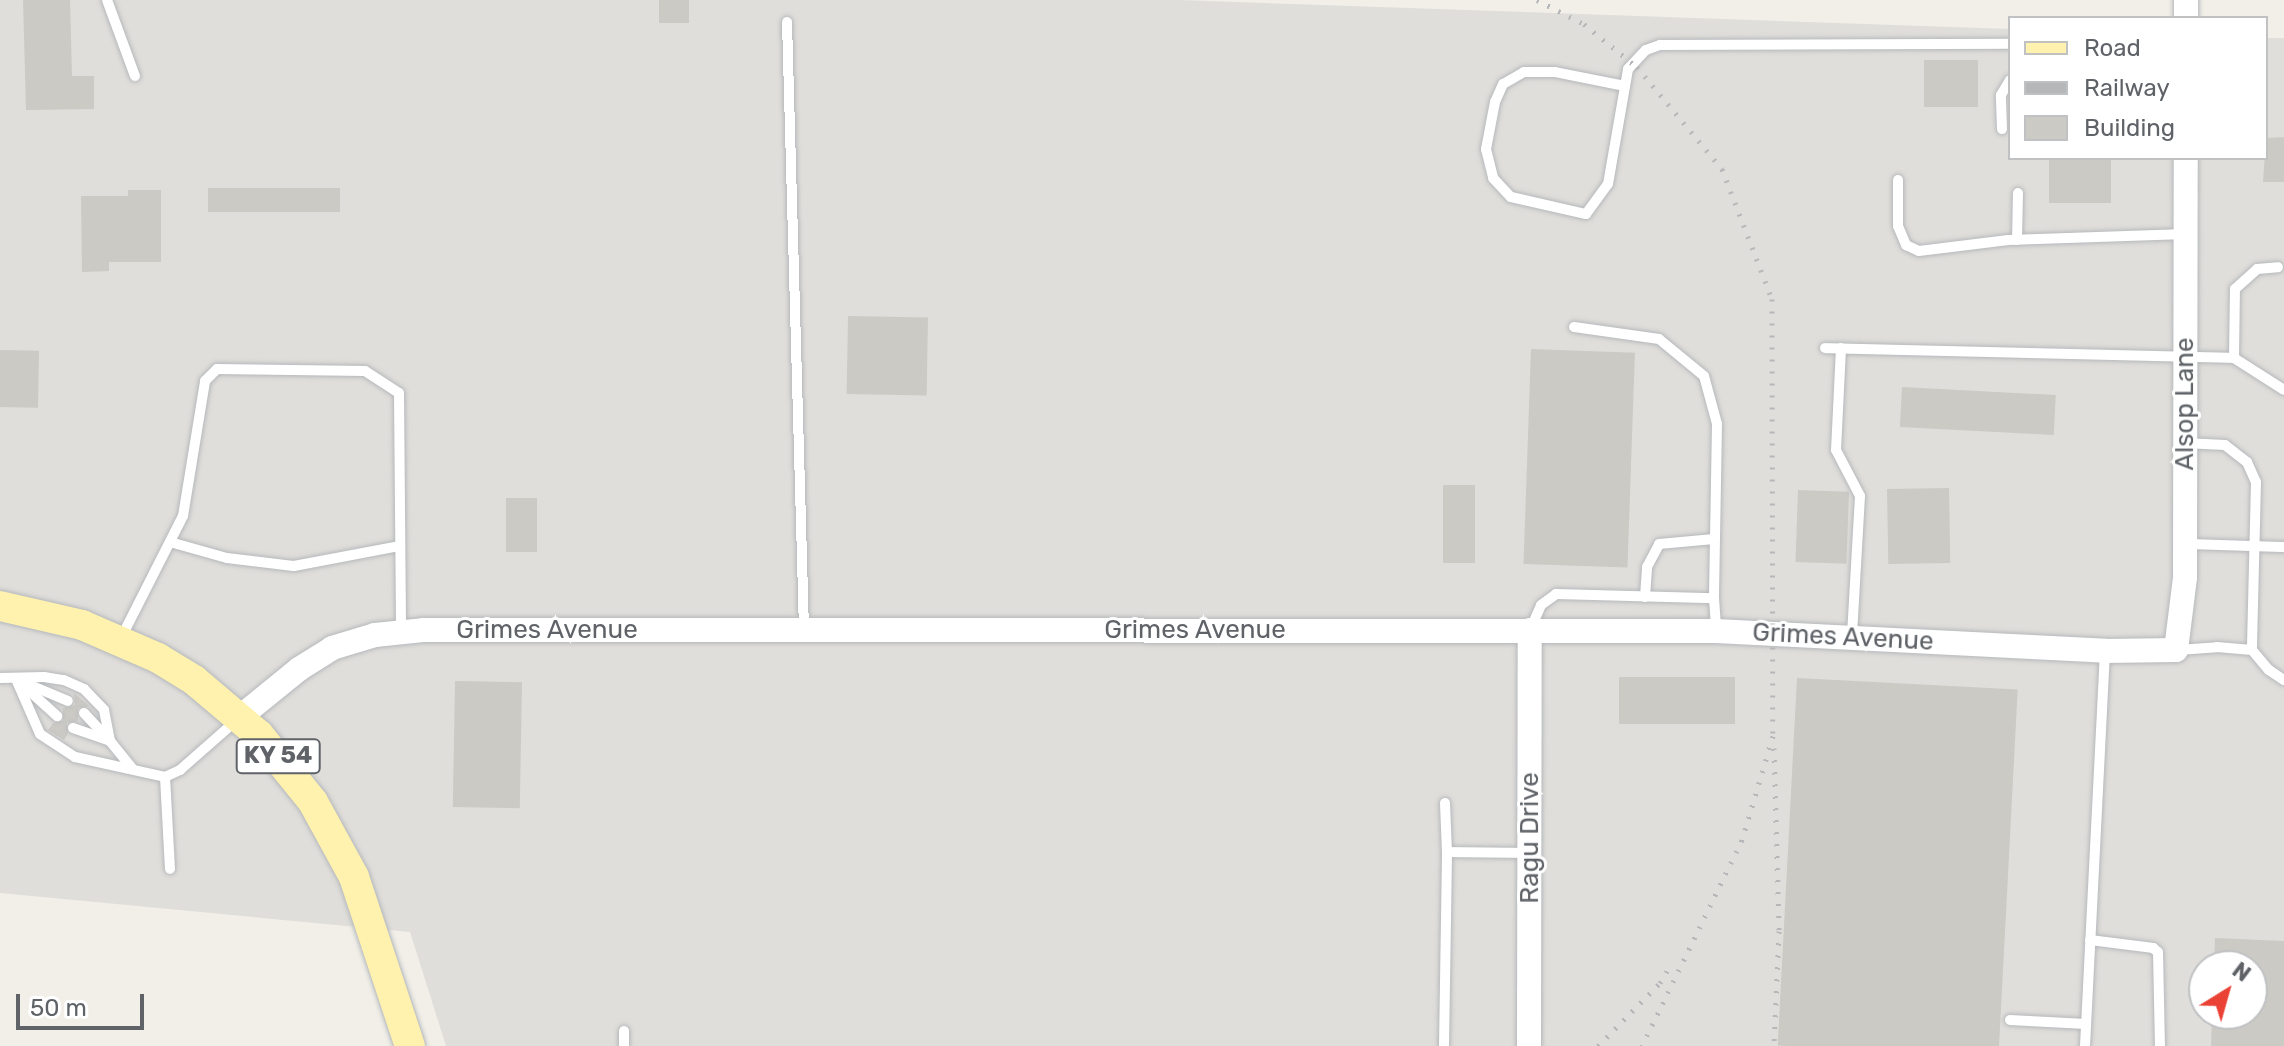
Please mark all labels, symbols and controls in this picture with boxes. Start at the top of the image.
legend [2008,16,2268,160]
text: Road [2084,34,2141,62]
text: Railway [2084,74,2170,102]
text: Building [2084,114,2175,142]
street label: Alsop Lane [2169,337,2201,471]
street label: Grimes Avenue [456,614,638,646]
street label: Grimes Avenue [1104,614,1286,646]
street label: Grimes Avenue [1751,617,1935,657]
road number: KY 54 [234,736,322,776]
street label: Ragu Drive [1514,772,1546,904]
north arrow [2188,950,2268,1030]
text: N [2227,956,2256,988]
scale bar [20,978,148,1028]
text: 50 m [30,994,87,1022]

